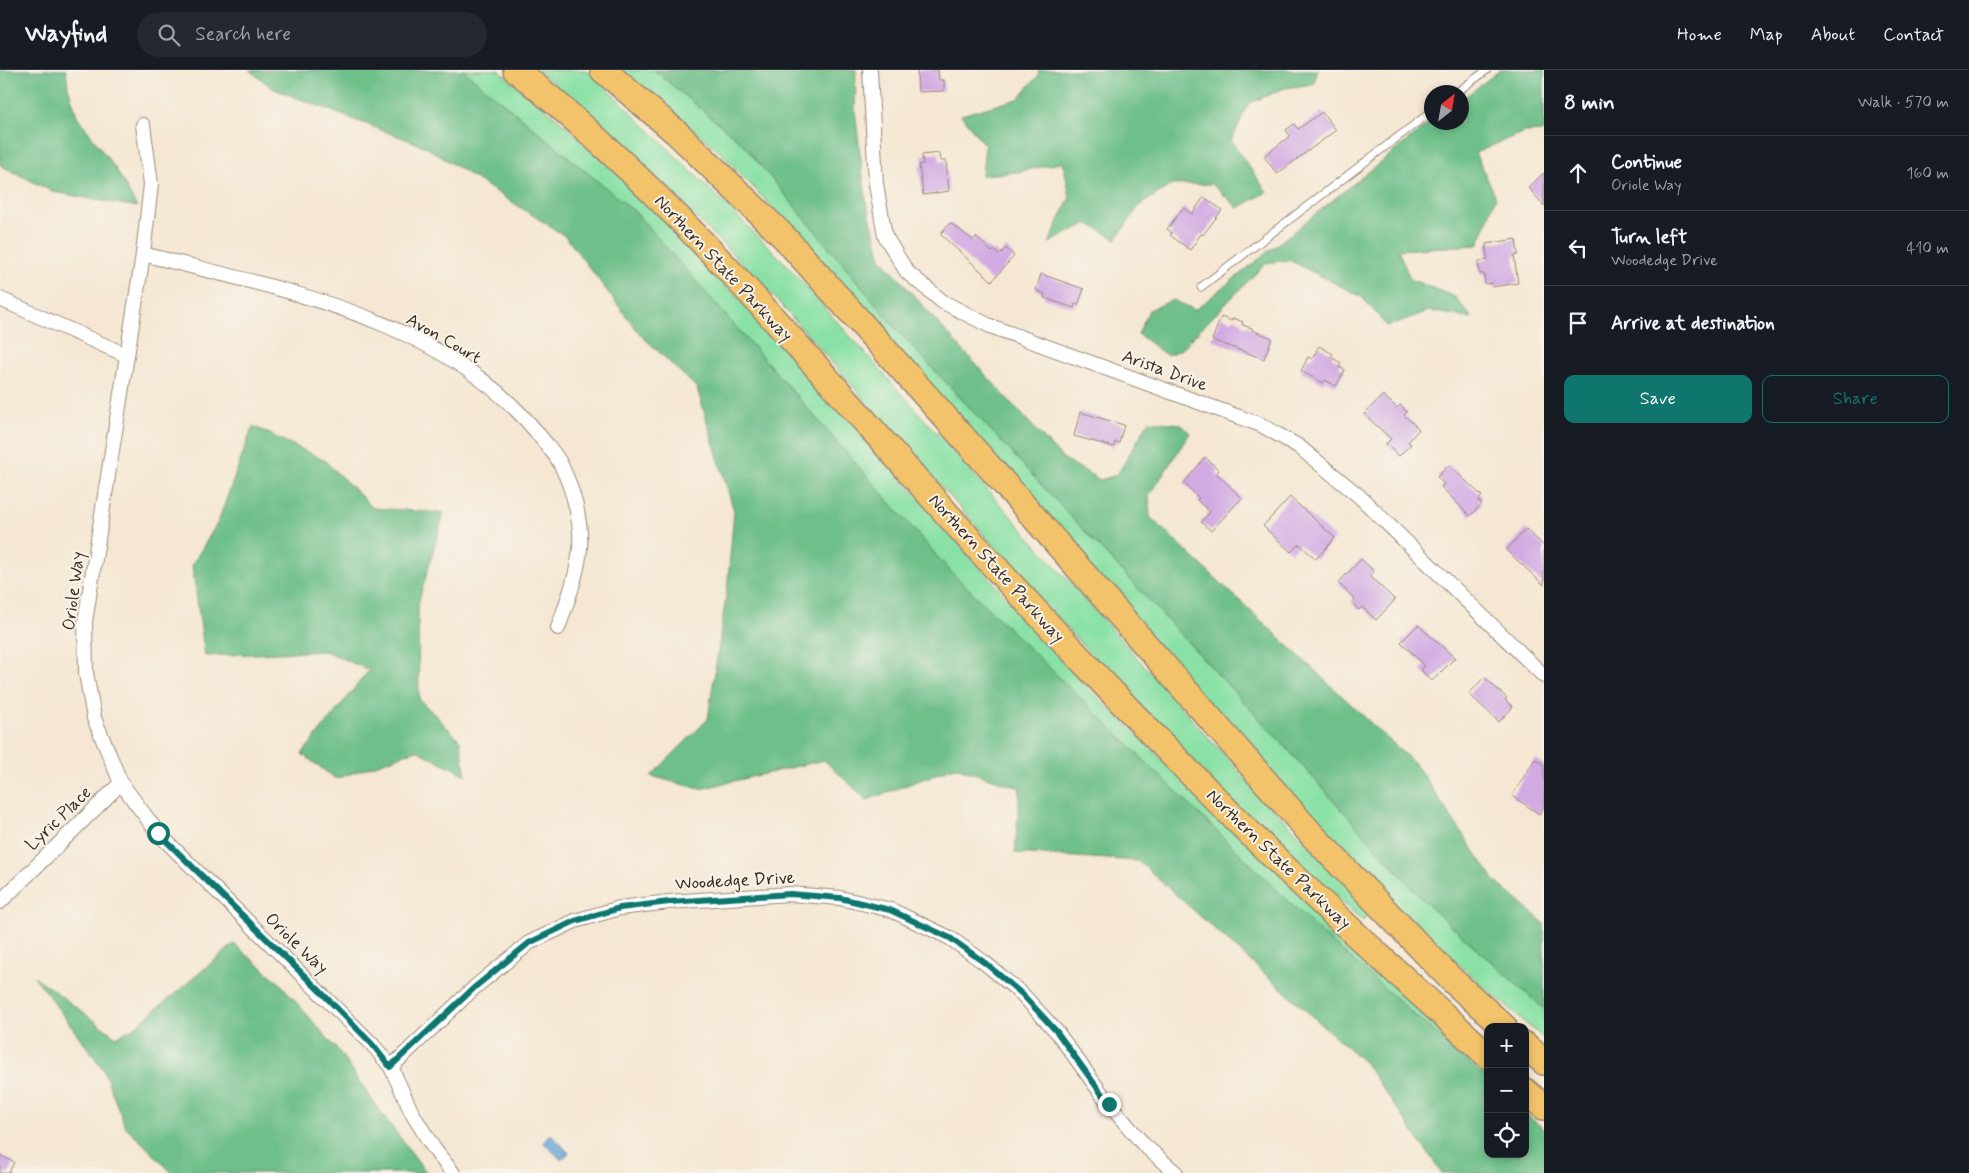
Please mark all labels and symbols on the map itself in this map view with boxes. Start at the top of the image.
north arrow [1424,85,1469,130]
street label: Northern State Parkway [649,190,798,347]
street label: Avon Court [402,308,486,370]
street label: Arista Drive [1119,344,1211,397]
street label: Northern State Parkway [923,489,1070,648]
street label: Oriole Way [57,550,91,632]
street label: Lyric Place [20,781,97,856]
street label: Northern State Parkway [1201,784,1356,935]
route start [147,822,170,845]
street label: Woodedge Drive [674,866,796,896]
street label: Oriole Way [259,908,333,980]
route end [1098,1093,1121,1116]

